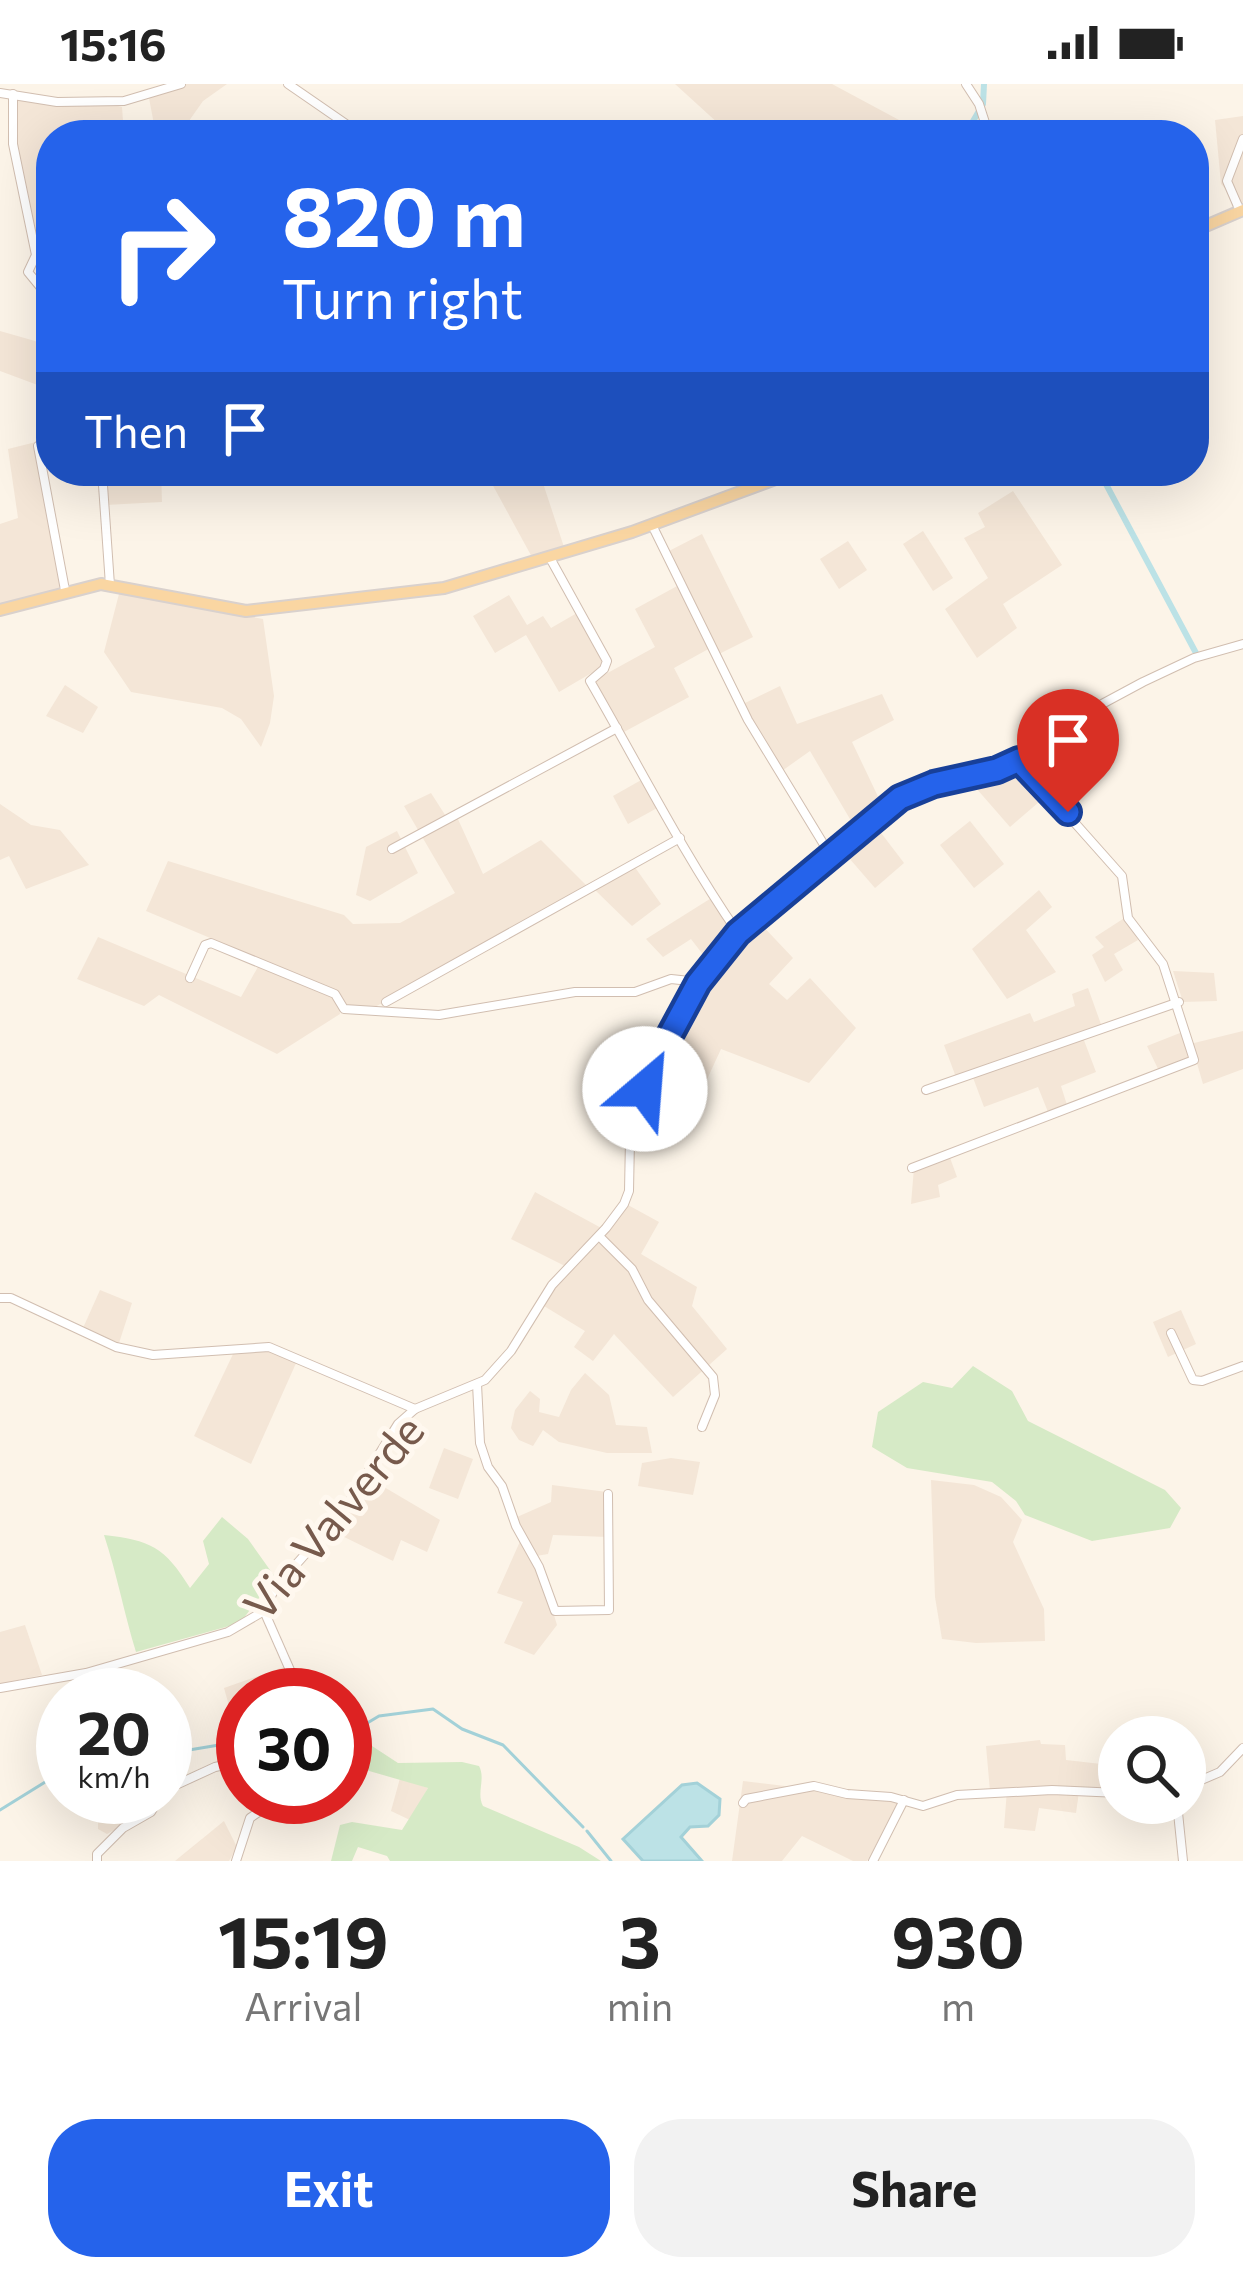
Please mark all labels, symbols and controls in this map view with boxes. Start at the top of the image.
text: 15:16 [60,15,167,70]
text: 820 m [282,162,526,264]
icon: right [84,168,240,324]
text: Turn right [282,264,523,330]
icon: arrive [212,396,278,462]
text: Then [84,402,188,457]
pin [1017,689,1119,812]
icon: arrive [1035,707,1101,773]
position arrow [582,1026,708,1152]
street label: Via Valverde [230,1402,434,1630]
speed limit sign: 30 [216,1668,372,1824]
text: 20 [77,1694,151,1767]
map controls [1098,1716,1206,1824]
button: search [1098,1716,1206,1824]
text: km/h [78,1757,150,1794]
text: 15:19 [218,1895,389,1983]
text: 3 [619,1895,661,1983]
text: 930 [891,1895,1025,1983]
text: Arrival [244,1981,362,2029]
text: min [607,1981,673,2029]
text: m [941,1981,975,2029]
button: Exit [48,2119,610,2257]
button: Share [634,2119,1195,2257]

